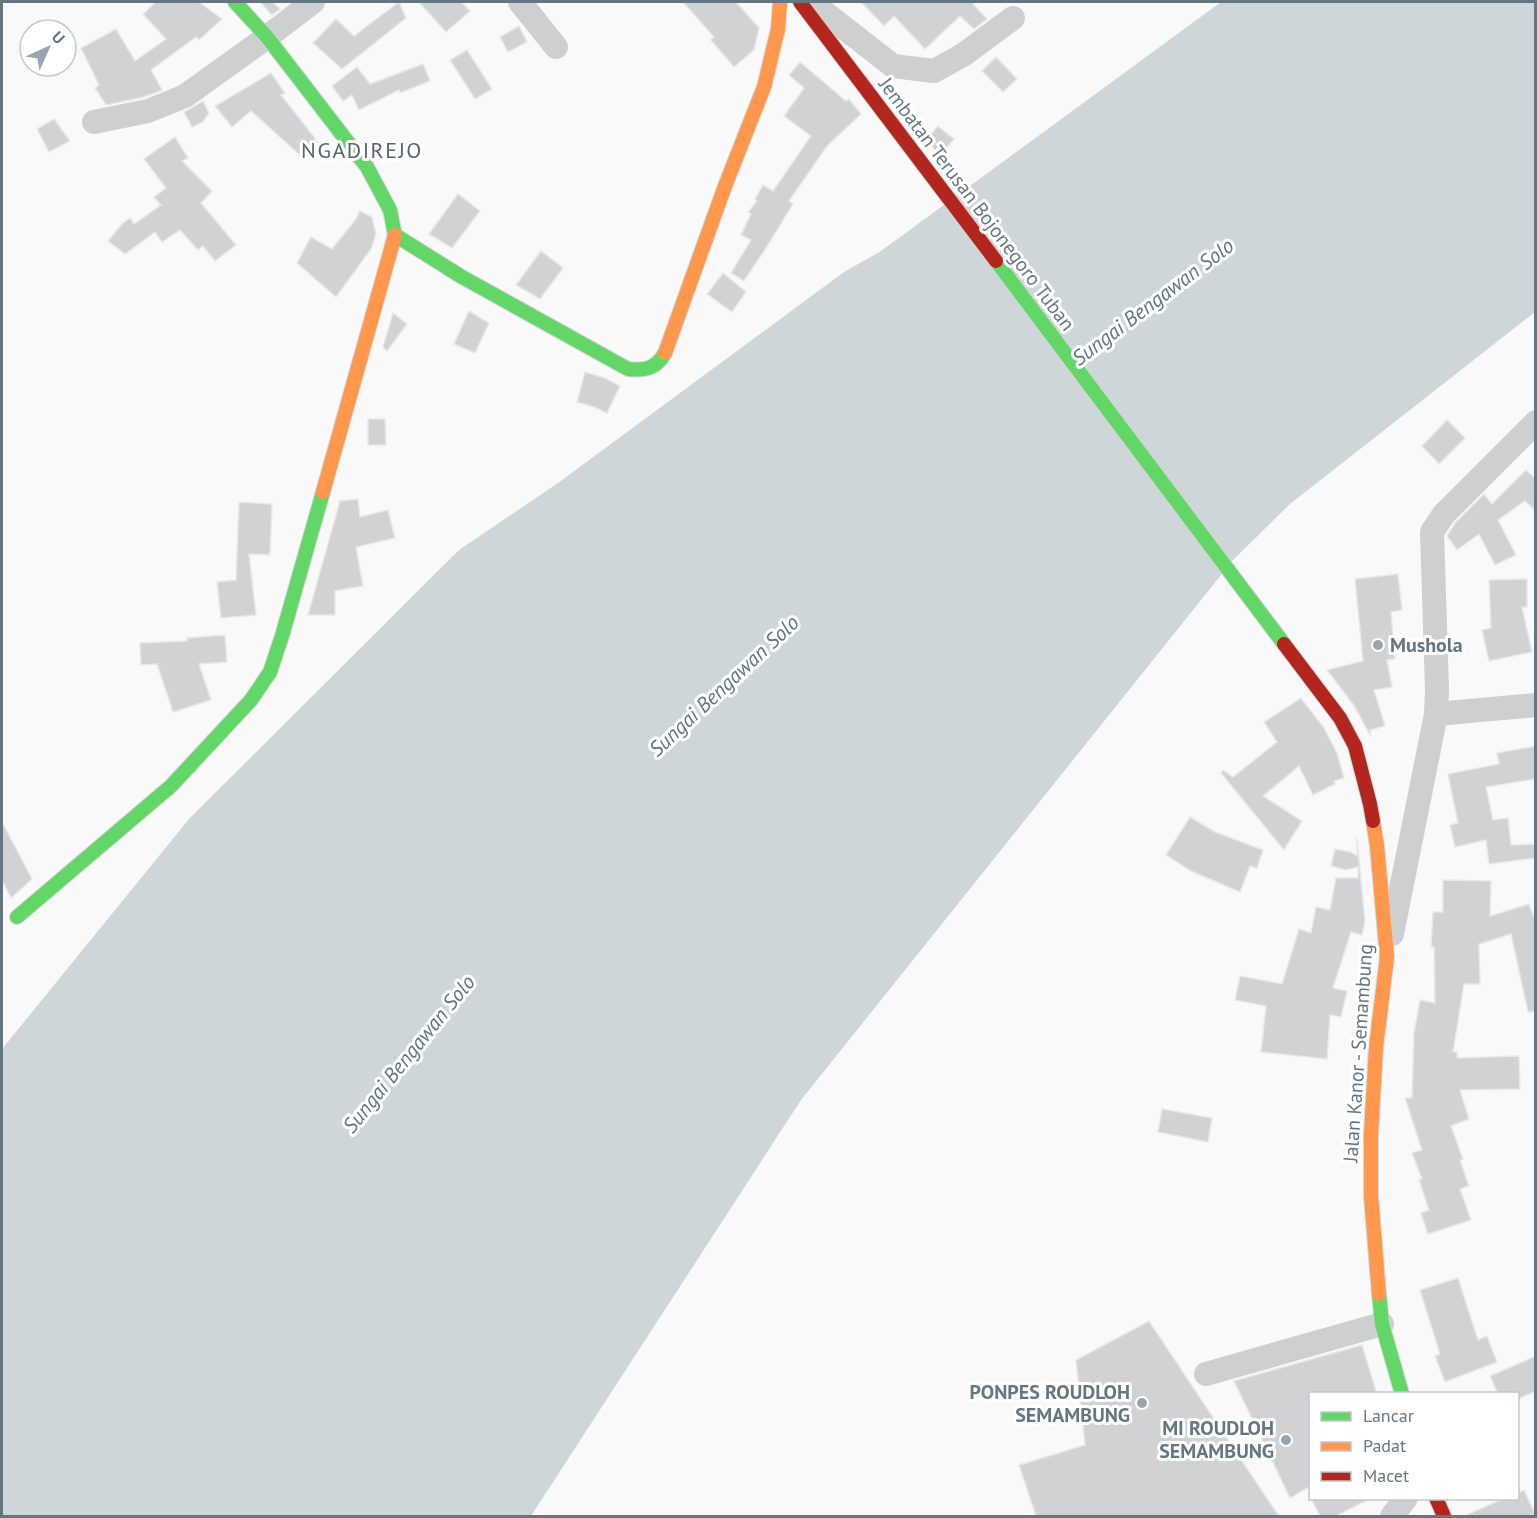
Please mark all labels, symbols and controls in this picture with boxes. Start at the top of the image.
north arrow [18,18,78,78]
text: U [48,27,69,48]
street label: Jembatan Terusan Bojonegoro Tuban [873,71,1081,336]
district label: NGADIREJO [301,136,423,164]
water label: Sungai Bengawan Solo [1066,232,1239,371]
water label: Sungai Bengawan Solo [643,609,804,762]
place label: Mushola [1390,632,1463,658]
marker: Mushola [1371,638,1385,652]
street label: Jalan Kanor - Semambung [1337,943,1379,1164]
water label: Sungai Bengawan Solo [337,969,481,1138]
place label: PONPES ROUDLOH SEMAMBUNG [970,1379,1130,1428]
legend [1309,1392,1519,1500]
marker: PONPES ROUDLOH SEMAMBUNG [1135,1396,1149,1410]
text: Lancar [1363,1404,1414,1427]
place label: MI ROUDLOH SEMAMBUNG [1159,1415,1274,1464]
marker: MI ROUDLOH SEMAMBUNG [1279,1433,1293,1447]
text: Padat [1363,1434,1406,1457]
text: Macet [1363,1464,1409,1487]

